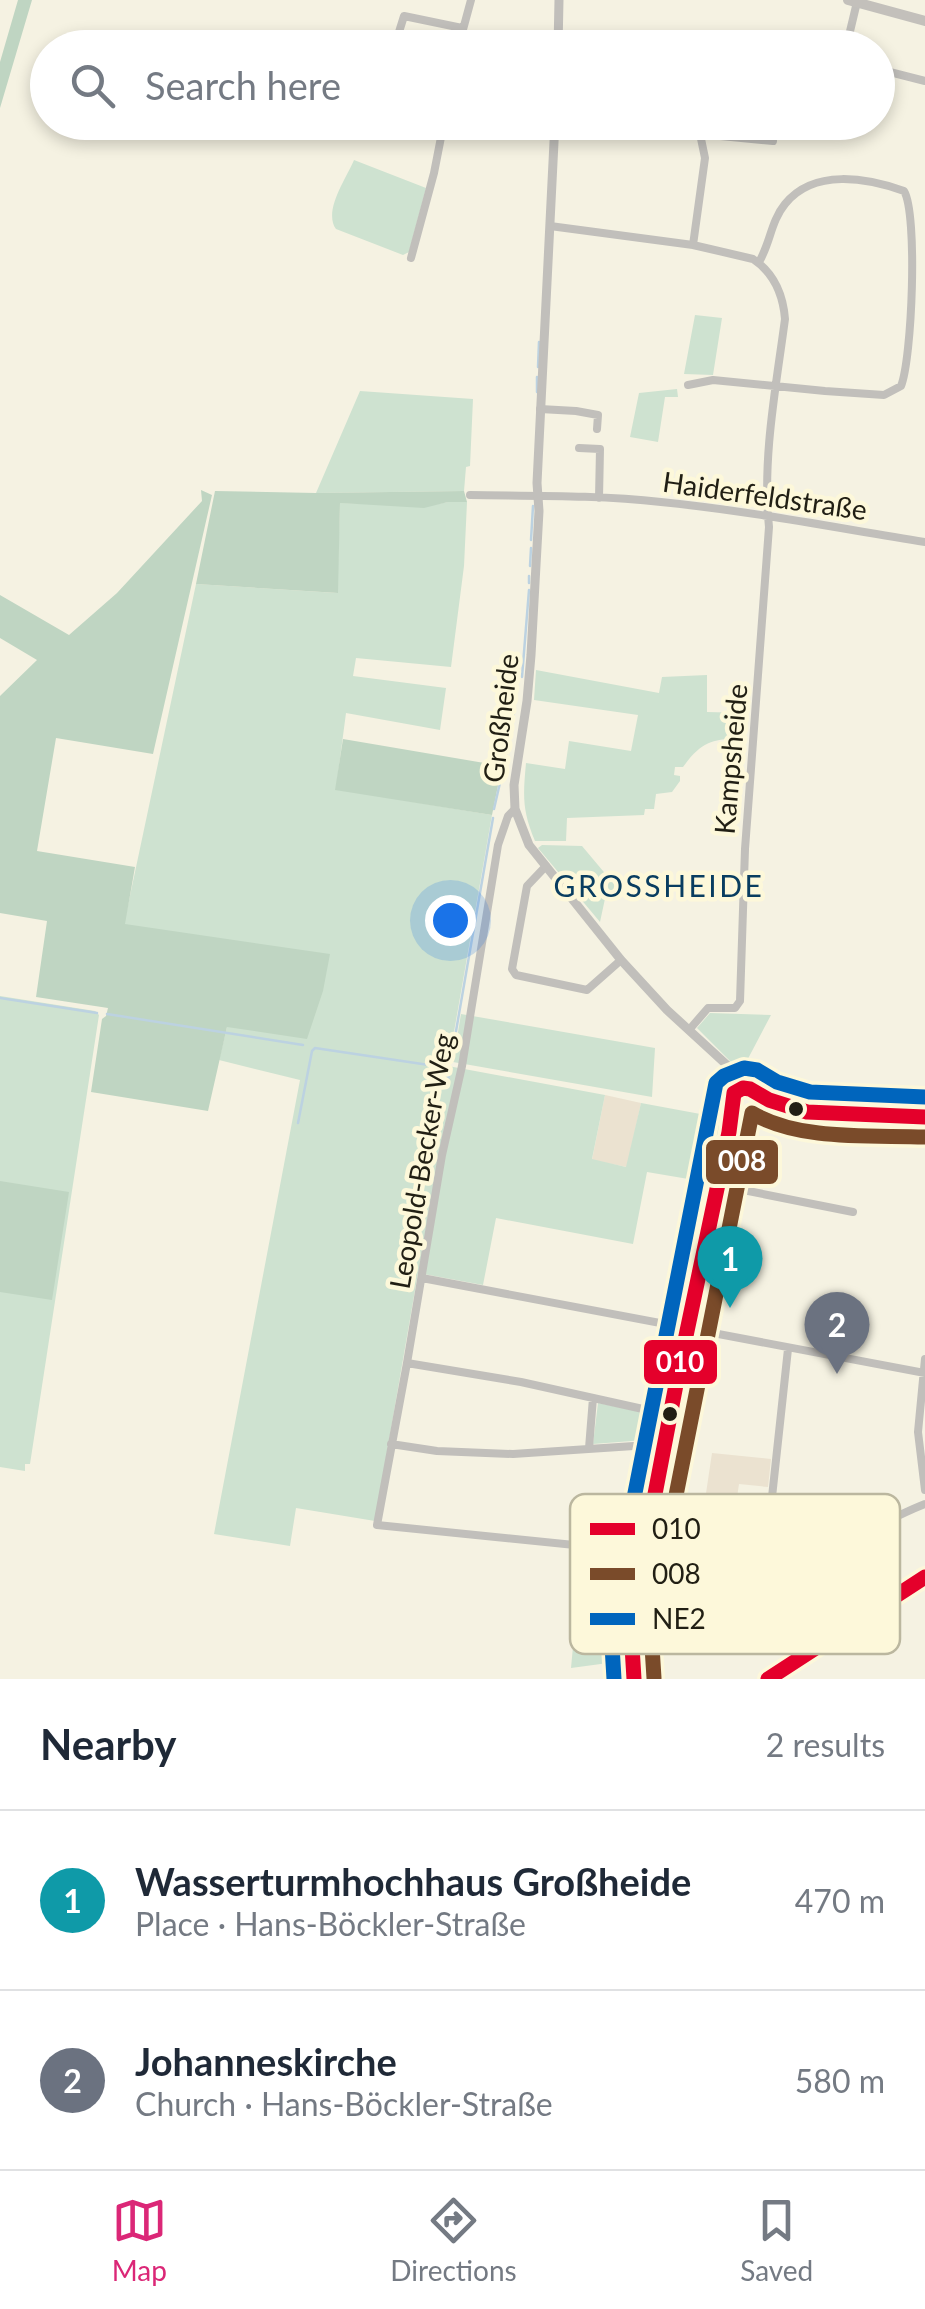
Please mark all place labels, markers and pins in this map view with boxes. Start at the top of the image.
unlabelled marker [786,1099,806,1119]
pin: 1 [698,1226,762,1308]
pin: 2 [804,1292,870,1374]
unlabelled marker [660,1404,680,1424]

